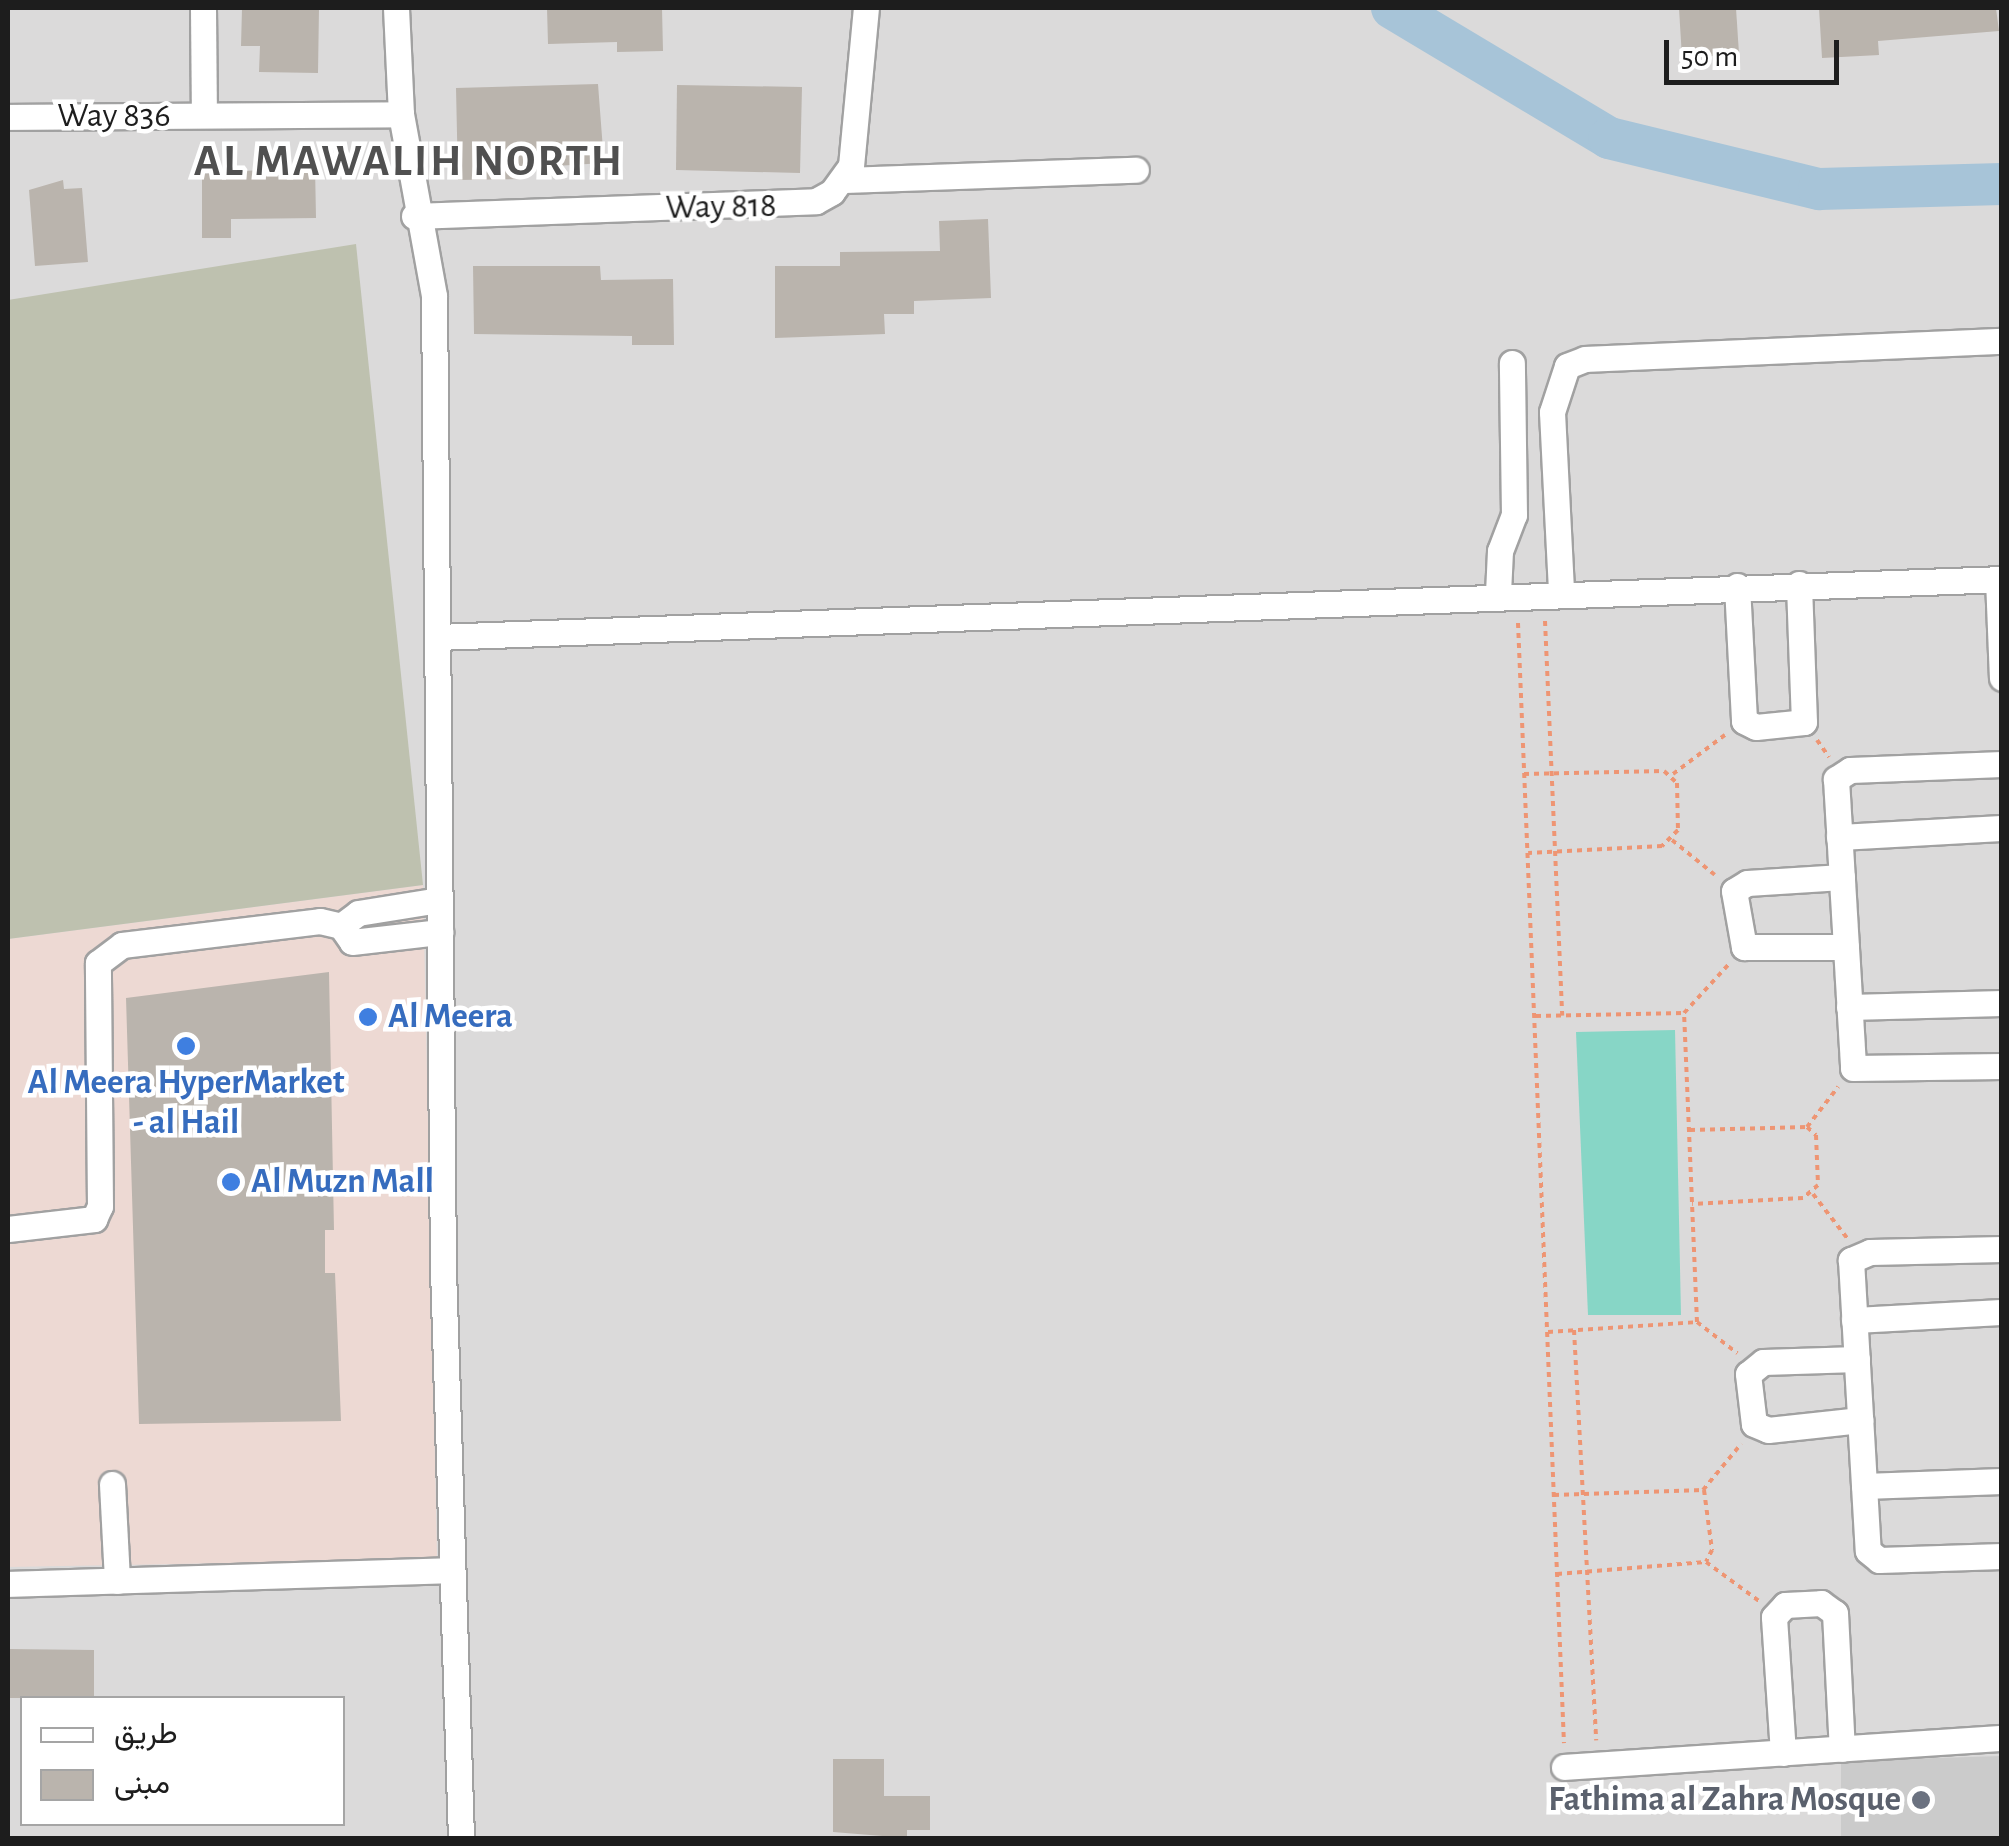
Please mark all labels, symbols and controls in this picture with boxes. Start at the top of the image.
scale bar [1669,20,1844,82]
text: 50 m [1681,42,1738,72]
street label: Way 836 [57,95,171,137]
district label: AL MAWALIH NORTH [194,135,624,189]
street label: Way 818 [665,185,777,229]
place label: Al Meera [388,996,513,1038]
marker: Al Meera [357,1006,379,1028]
marker: Al Meera HyperMarket - al Hail [175,1035,197,1057]
place label: Al Meera HyperMarket - al Hail [27,1062,345,1144]
place label: Al Muzn Mall [251,1161,434,1203]
marker: Al Muzn Mall [220,1171,242,1193]
legend [20,1696,345,1826]
text: طريق [114,1719,178,1749]
text: مبنى [114,1769,170,1799]
place label: Fathima al Zahra Mosque [1548,1779,1901,1821]
marker: Fathima al Zahra Mosque [1910,1789,1932,1811]

